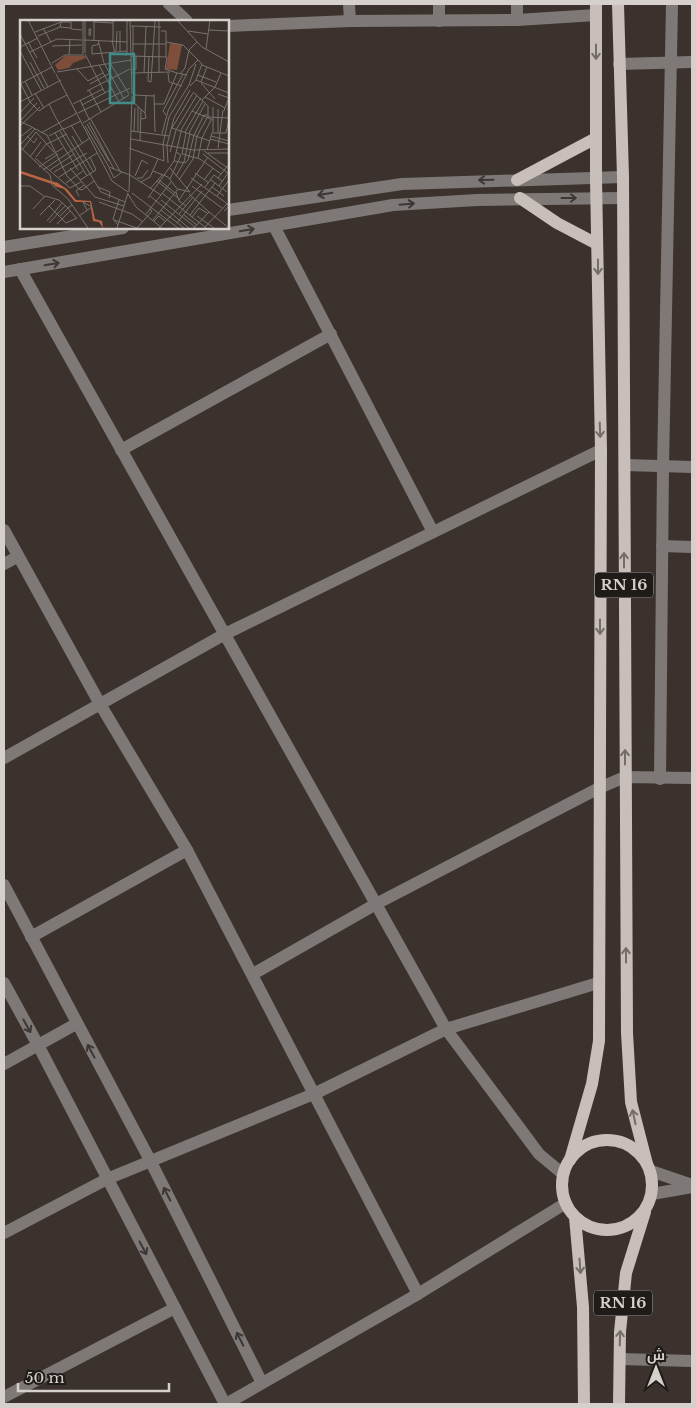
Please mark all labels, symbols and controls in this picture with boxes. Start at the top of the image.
inset map [20,20,229,229]
one-way arrow [591,44,601,60]
one-way arrow [479,175,495,185]
one-way arrow [317,190,333,200]
one-way arrow [561,194,577,203]
one-way arrow [399,200,415,209]
one-way arrow [238,225,254,235]
one-way arrow [43,258,59,268]
one-way arrow [593,259,602,275]
one-way arrow [595,422,605,438]
one-way arrow [619,552,629,568]
road number: RN 16 [595,572,653,598]
one-way arrow [595,619,605,635]
one-way arrow [620,749,630,766]
one-way arrow [621,947,631,963]
one-way arrow [23,1018,33,1033]
one-way arrow [86,1044,95,1059]
one-way arrow [629,1109,638,1125]
one-way arrow [162,1187,171,1202]
one-way arrow [138,1240,148,1255]
one-way arrow [576,1257,585,1273]
road number: RN 16 [594,1290,652,1316]
one-way arrow [616,1330,625,1346]
one-way arrow [235,1332,245,1347]
north arrow [631,1343,681,1393]
text: ش [647,1346,665,1364]
scale bar [18,1360,169,1392]
text: 50 m [25,1368,65,1387]

